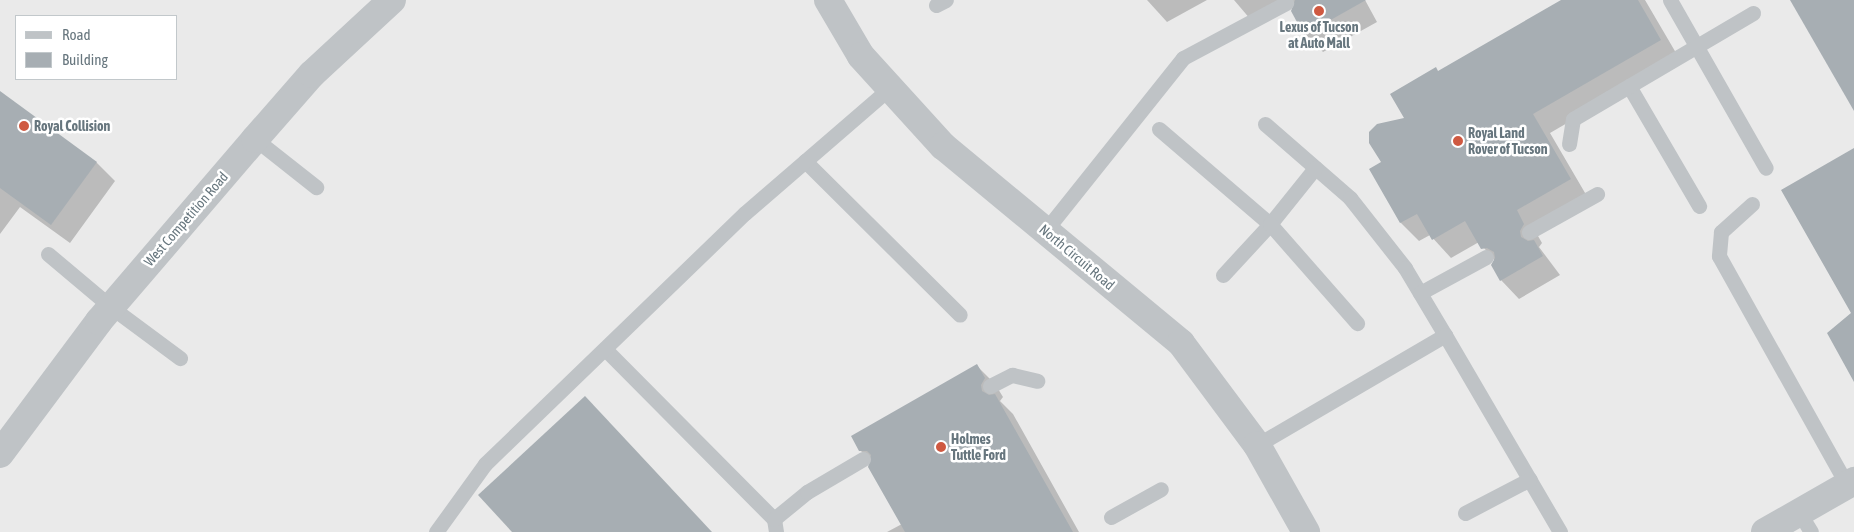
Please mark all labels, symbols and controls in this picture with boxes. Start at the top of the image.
marker: Lexus of Tucson at Auto Mall [1313,5,1325,17]
legend [15,15,178,80]
place label: Lexus of Tucson at Auto Mall [1280,19,1358,52]
text: Road [62,26,91,43]
text: Building [62,51,108,68]
place label: Royal Collision [34,118,110,134]
marker: Royal Collision [18,120,30,132]
place label: Royal Land Rover of Tucson [1468,125,1548,158]
marker: Royal Land Rover of Tucson [1452,135,1464,147]
street label: West Competition Road [140,168,232,270]
street label: North Circuit Road [1036,221,1118,293]
place label: Holmes Tuttle Ford [951,431,1006,464]
marker: Holmes Tuttle Ford [935,441,947,453]

